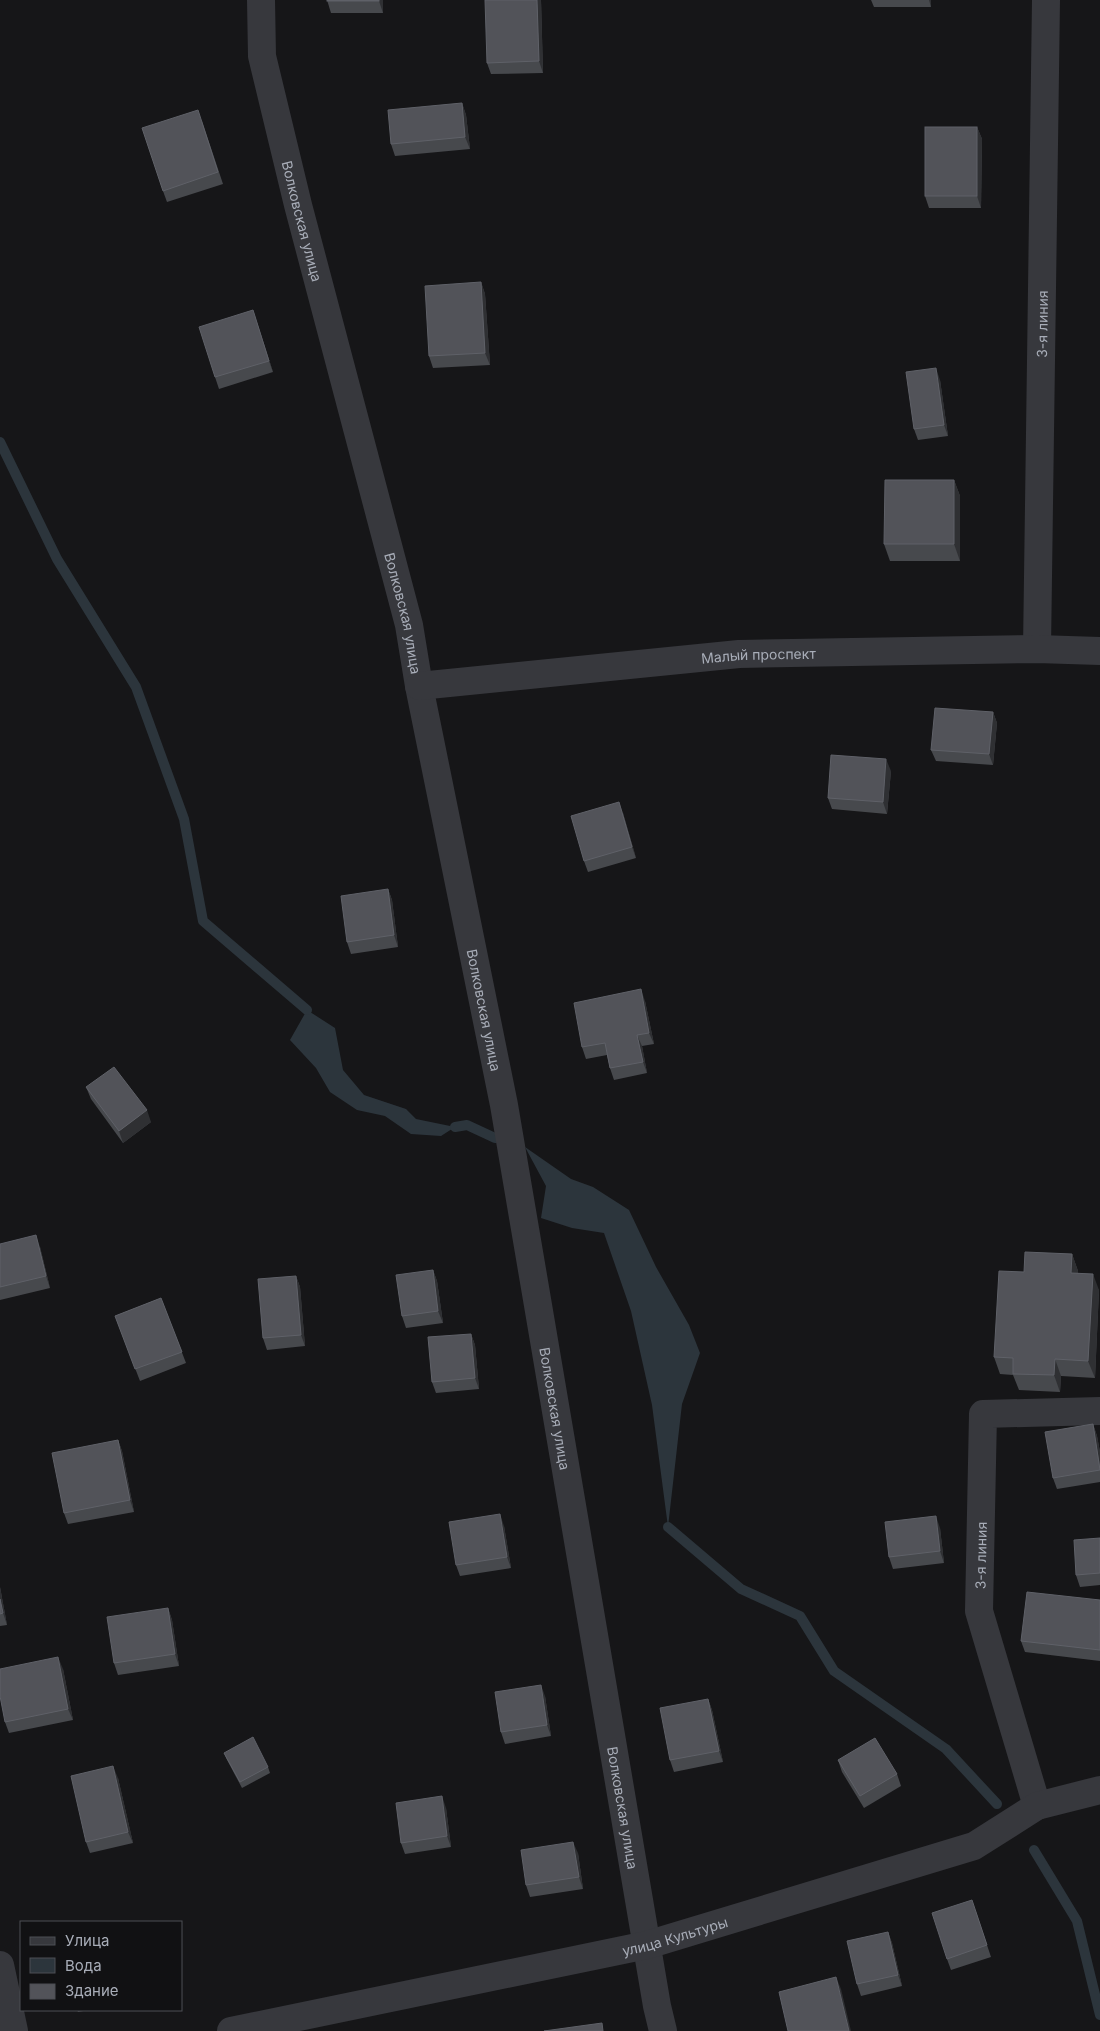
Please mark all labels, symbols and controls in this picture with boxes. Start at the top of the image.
street label: Волковская улица [279,159,326,283]
street label: 3-я линия [1033,290,1050,358]
street label: Волковская улица [382,550,425,675]
street label: Малый проспект [700,644,816,666]
street label: Волковская улица [464,947,505,1072]
street label: Волковская улица [537,1346,574,1471]
street label: 3-я линия [971,1522,989,1589]
street label: Волковская улица [605,1745,642,1871]
street label: улица Культуры [621,1913,730,1958]
legend [20,1921,182,2011]
text: Улица [65,1931,109,1950]
text: Вода [65,1956,102,1975]
text: Здание [65,1981,119,2000]

